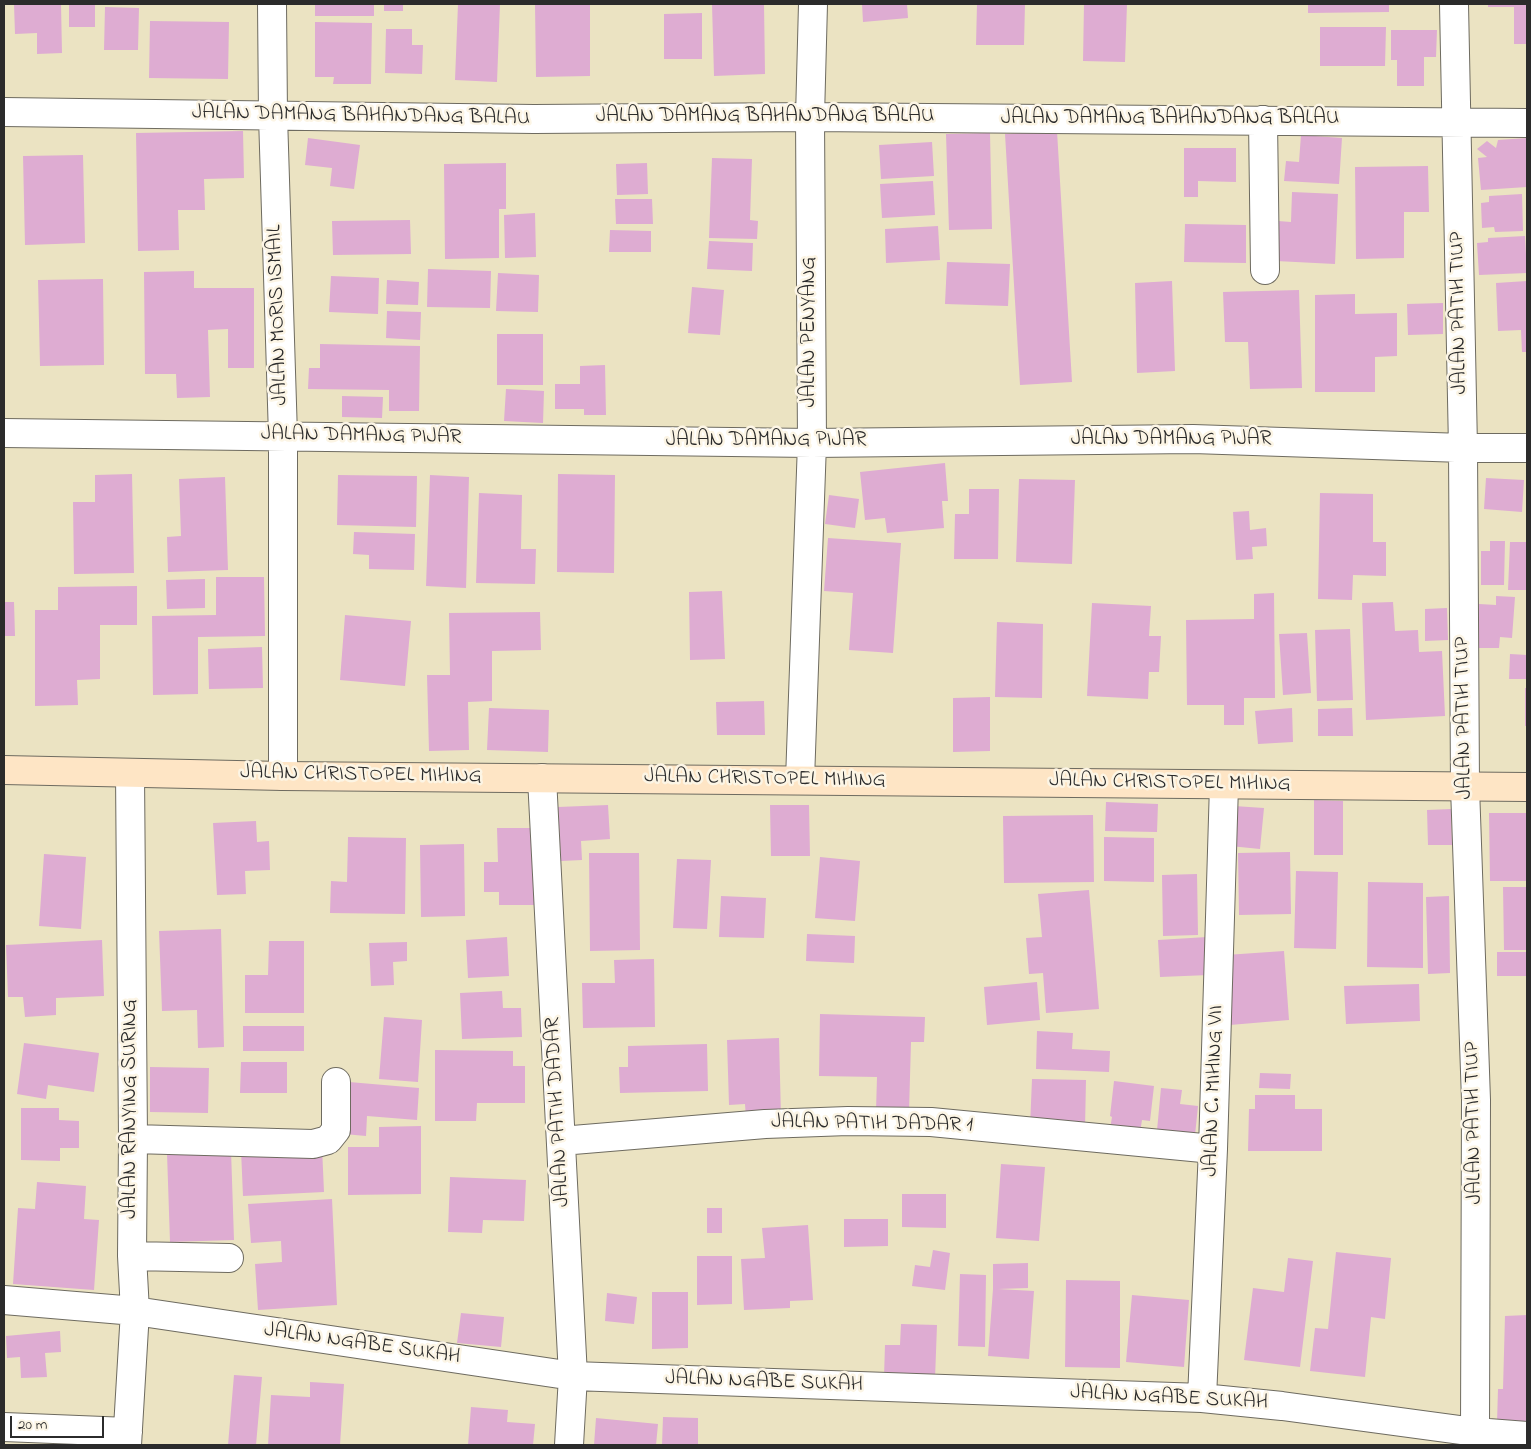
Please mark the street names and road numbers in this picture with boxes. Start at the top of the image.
street label: JALAN DAMANG BAHANDANG BALAU [192,101,530,133]
street label: JALAN DAMANG BAHANDANG BALAU [596,105,934,131]
street label: JALAN DAMANG BAHANDANG BALAU [1001,107,1339,133]
street label: JALAN MORIS ISMAIL [263,224,295,406]
street label: JALAN PATIH TIUP [1446,231,1474,395]
street label: JALAN PENYANG [798,256,824,408]
street label: JALAN DAMANG PIJAR [261,423,461,451]
street label: JALAN DAMANG PIJAR [1071,428,1271,454]
street label: JALAN DAMANG PIJAR [666,429,866,455]
street label: JALAN PATIH TIUP [1451,636,1479,800]
street label: JALAN CHRISTOPEL MIHING [240,761,482,791]
street label: JALAN CHRISTOPEL MIHING [644,765,886,795]
street label: JALAN CHRISTOPEL MIHING [1049,769,1291,799]
street label: JALAN RANYING SURING [119,999,145,1219]
street label: JALAN C. MIHING VII [1199,1005,1231,1177]
street label: JALAN PATIH DADAR [541,1017,577,1207]
street label: JALAN PATIH TIUP [1461,1041,1489,1205]
street label: JALAN PATIH DADAR 1 [771,1111,973,1139]
street label: JALAN NGABE SUKAH [262,1319,462,1371]
street label: JALAN NGABE SUKAH [665,1367,863,1399]
street label: JALAN NGABE SUKAH [1070,1381,1268,1417]

